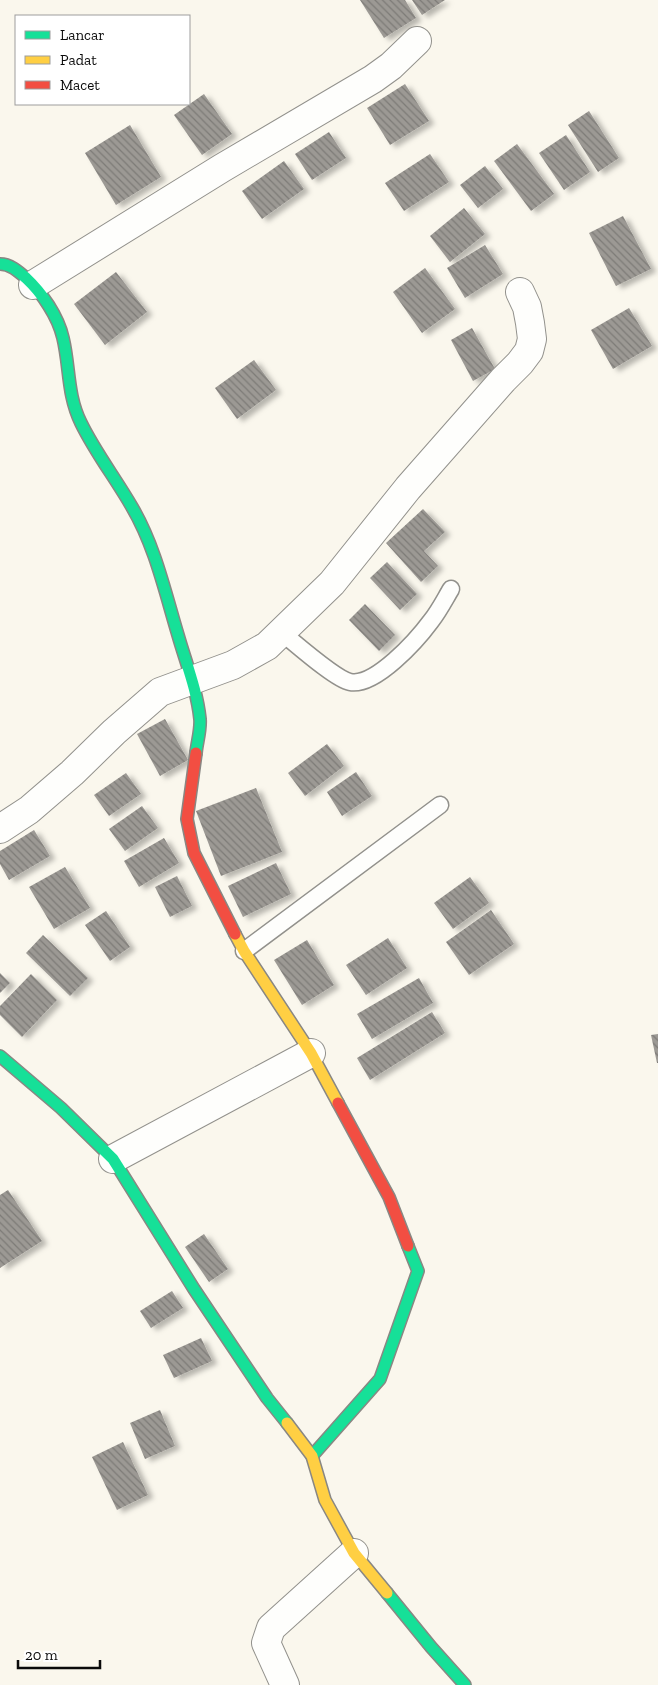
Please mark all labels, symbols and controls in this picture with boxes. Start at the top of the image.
legend [15,15,190,105]
text: Lancar [60,26,105,44]
text: Padat [60,51,97,69]
text: Macet [60,76,100,94]
scale bar [18,1638,100,1670]
text: 20 m [25,1646,58,1664]

